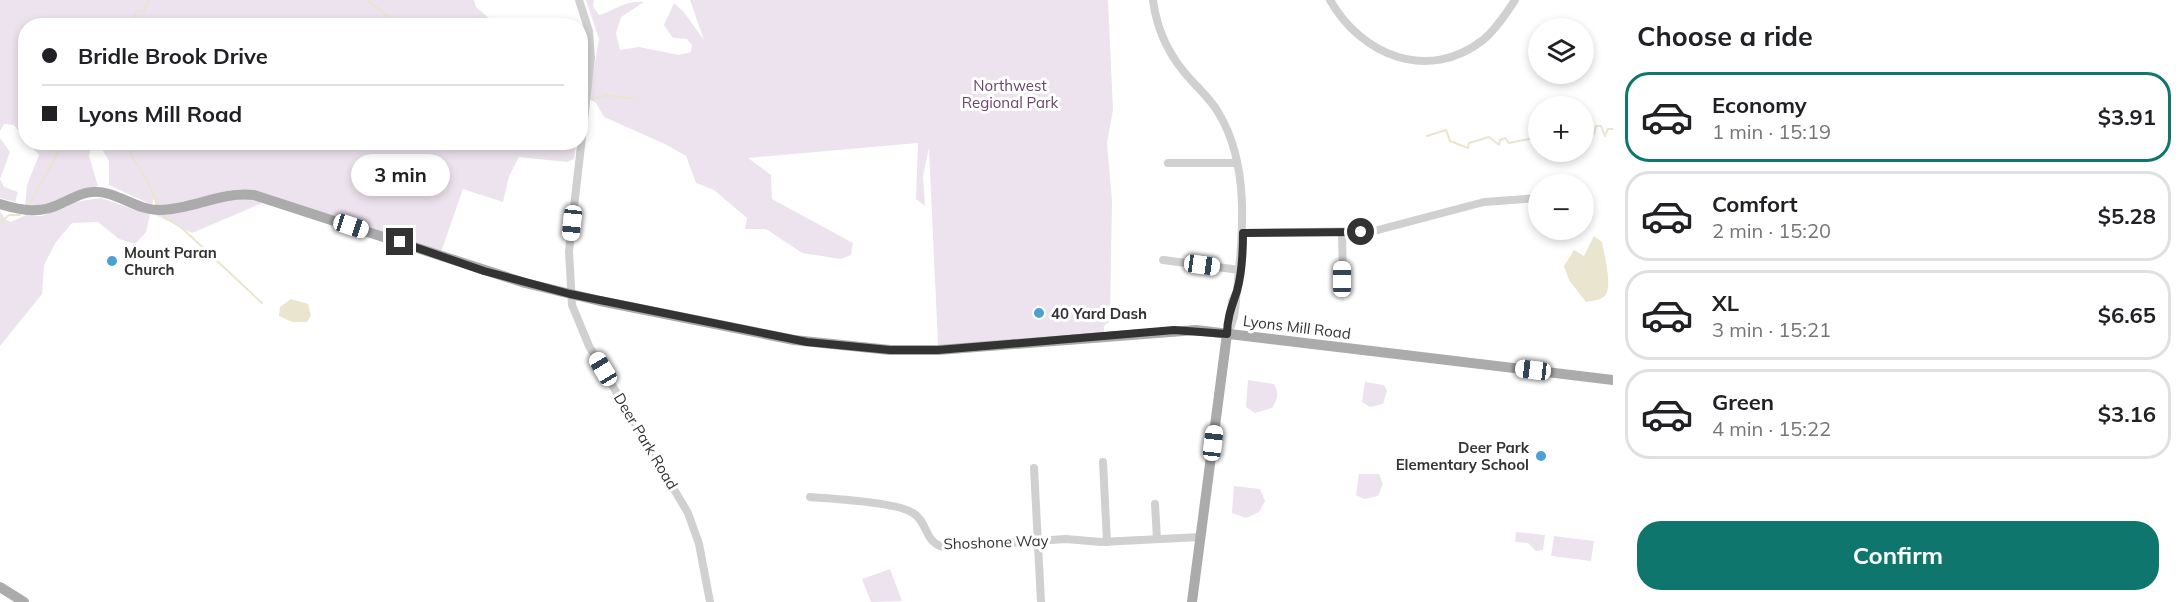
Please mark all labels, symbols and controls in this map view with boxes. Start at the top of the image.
map controls [1528,18,1594,240]
button: layers [1528,18,1594,84]
text: Choose a ride [1637,19,1813,53]
text: Bridle Brook Drive [78,42,268,70]
park label: Northwest Regional Park [962,76,1058,112]
icon: car [1640,90,1694,144]
text: Economy [1712,91,1807,119]
button: + [1528,96,1594,162]
text: Lyons Mill Road [78,100,242,128]
text: $3.91 [2098,103,2156,131]
text: 1 min · 15:19 [1712,119,1831,144]
callout: 3 min [350,155,450,197]
text: 3 min [374,162,427,187]
button: − [1528,174,1594,240]
icon: car [1640,189,1694,243]
text: Comfort [1712,190,1798,218]
text: $5.28 [2098,202,2156,230]
car [561,204,583,242]
car [331,212,371,240]
route start [1347,218,1374,245]
text: 2 min · 15:20 [1712,218,1831,243]
route end [386,228,413,255]
place label: Mount Paran Church [124,243,217,279]
marker: Mount Paran Church [105,254,119,268]
car [1183,254,1221,276]
car [1333,261,1351,297]
icon: car [1640,288,1694,342]
text: XL [1712,289,1739,317]
text: $6.65 [2098,301,2156,329]
place label: 40 Yard Dash [1051,304,1147,323]
marker: 40 Yard Dash [1032,306,1046,320]
street label: Lyons Mill Road [1242,311,1352,343]
text: 3 min · 15:21 [1712,317,1831,342]
car [586,349,620,389]
car [1514,359,1552,381]
icon: car [1640,387,1694,441]
text: Green [1712,388,1774,416]
street label: Deer Park Road [610,389,682,493]
text: $3.16 [2098,400,2156,428]
text: 4 min · 15:22 [1712,416,1831,441]
car [1202,424,1224,462]
place label: Deer Park Elementary School [1396,438,1530,474]
marker: Deer Park Elementary School [1534,449,1548,463]
button: Confirm [1637,521,2159,590]
street label: Shoshone Way [943,531,1049,553]

